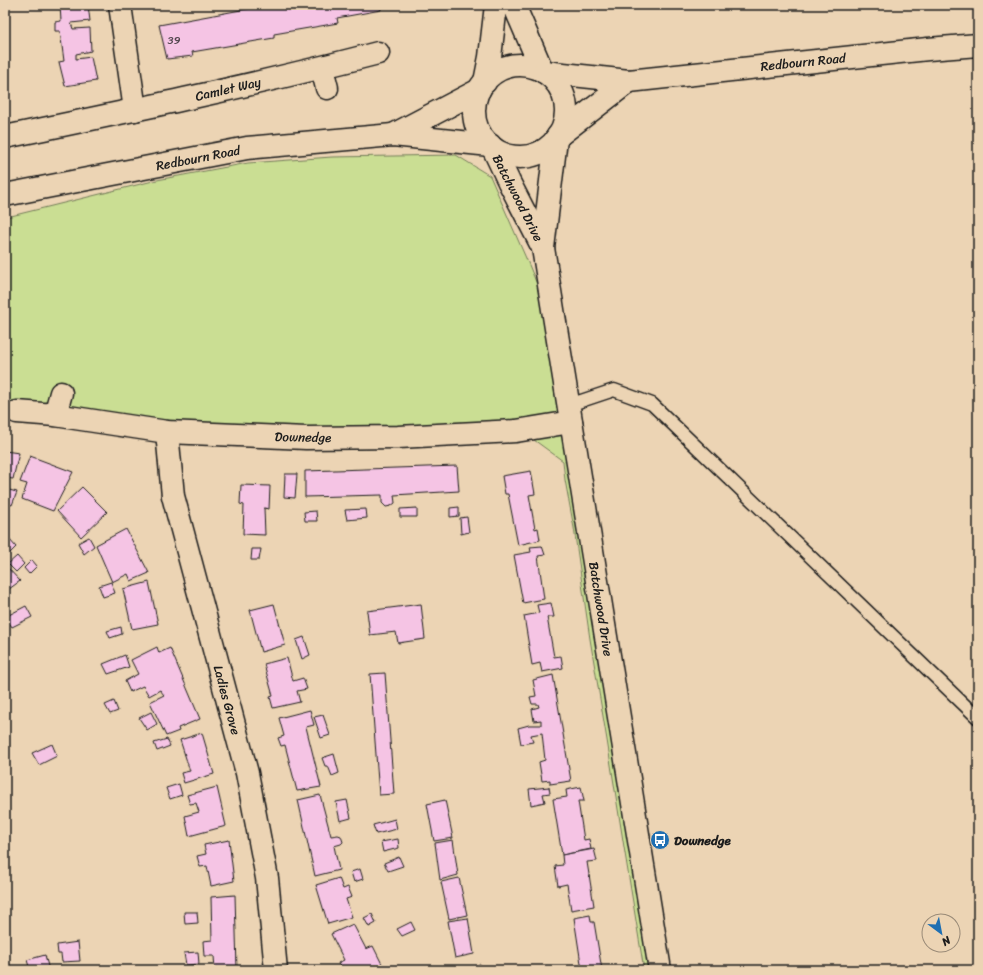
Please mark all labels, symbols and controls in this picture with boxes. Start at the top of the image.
house number: 39 [168,31,181,50]
street label: Redbourn Road [759,46,848,78]
street label: Camlet Way [193,70,263,108]
street label: Redbourn Road [154,138,243,177]
street label: Batchwood Drive [486,150,550,246]
street label: Downedge [274,425,332,449]
street label: Batchwood Drive [582,560,620,658]
street label: Ladies Grove [207,663,247,738]
bus stop icon: Downedge [649,829,671,851]
place label: Downedge [674,829,731,852]
north arrow [921,913,961,953]
text: N [937,930,955,951]

